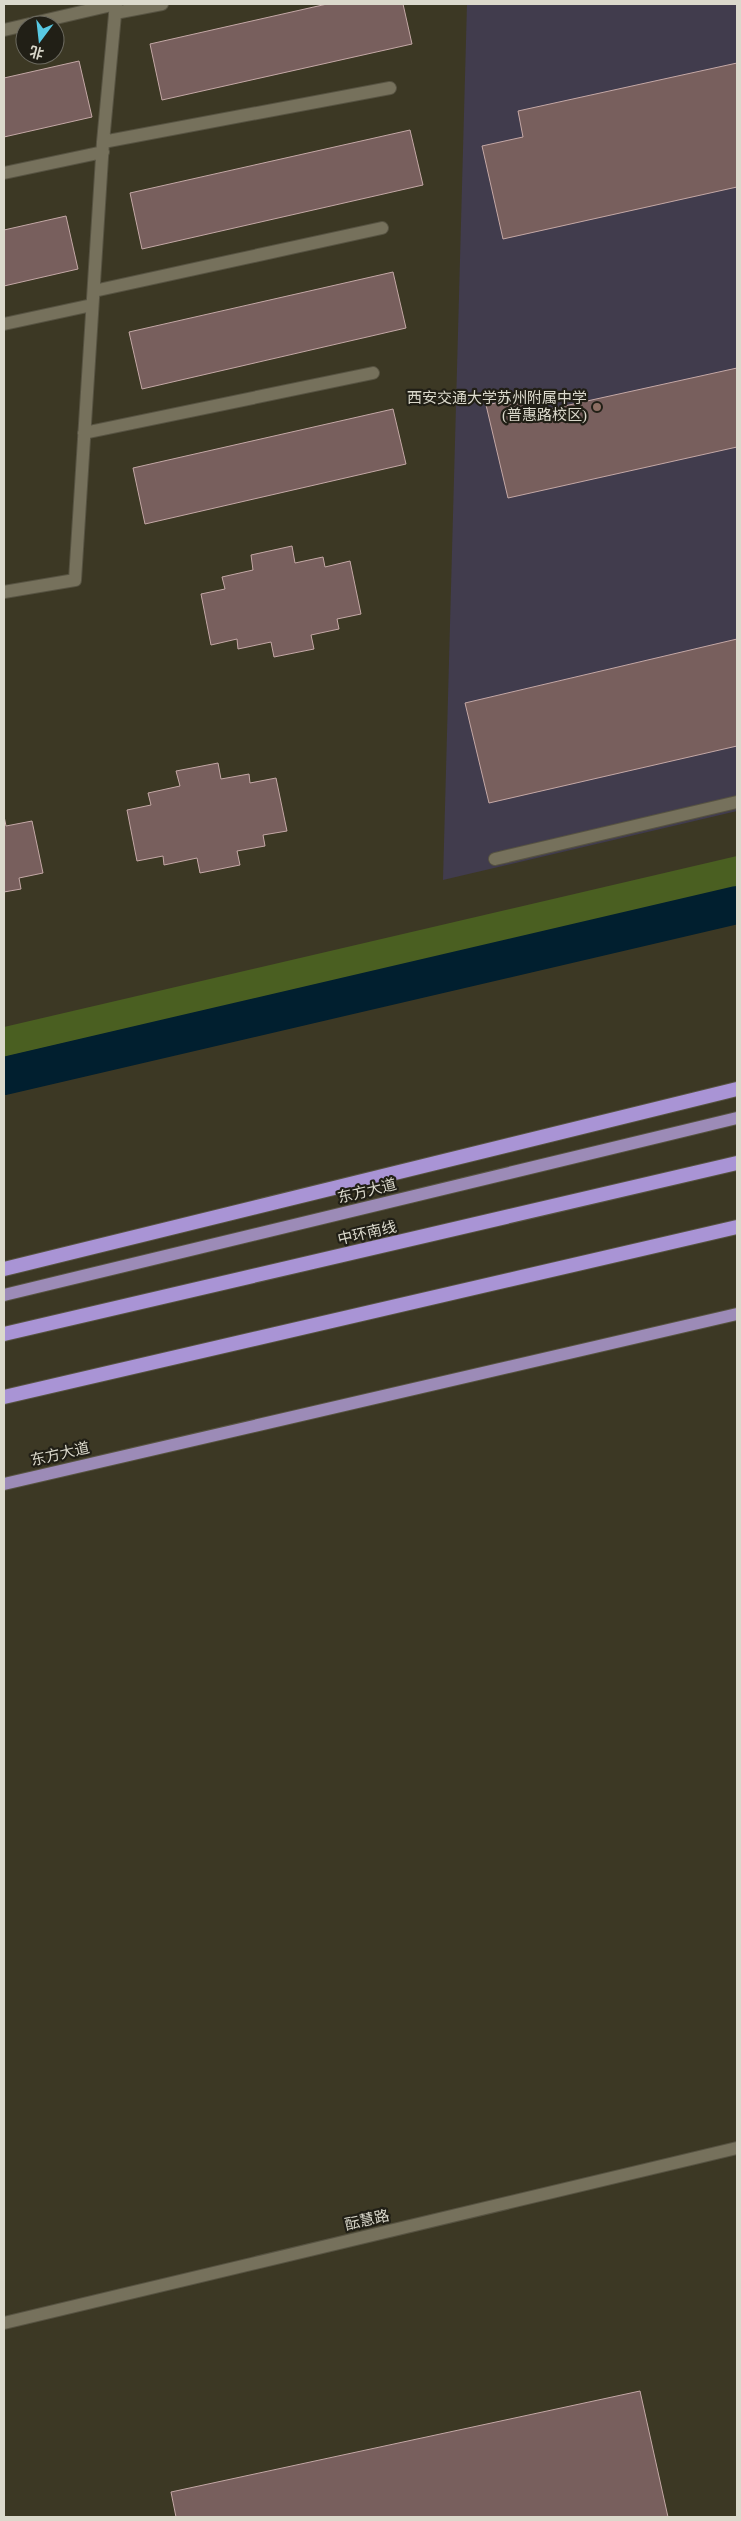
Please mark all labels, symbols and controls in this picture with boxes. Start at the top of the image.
north arrow [15,15,65,65]
text: 北 [28,43,45,61]
place label: 西安交通大学苏州附属中学 (普惠路校区) [407,389,587,424]
marker: 西安交通大学苏州附属中学 (普惠路校区) [591,401,603,413]
street label: 东方大道 [336,1176,398,1206]
street label: 中环南线 [336,1218,398,1248]
street label: 东方大道 [29,1439,91,1469]
street label: 酝慧路 [343,2207,391,2233]

